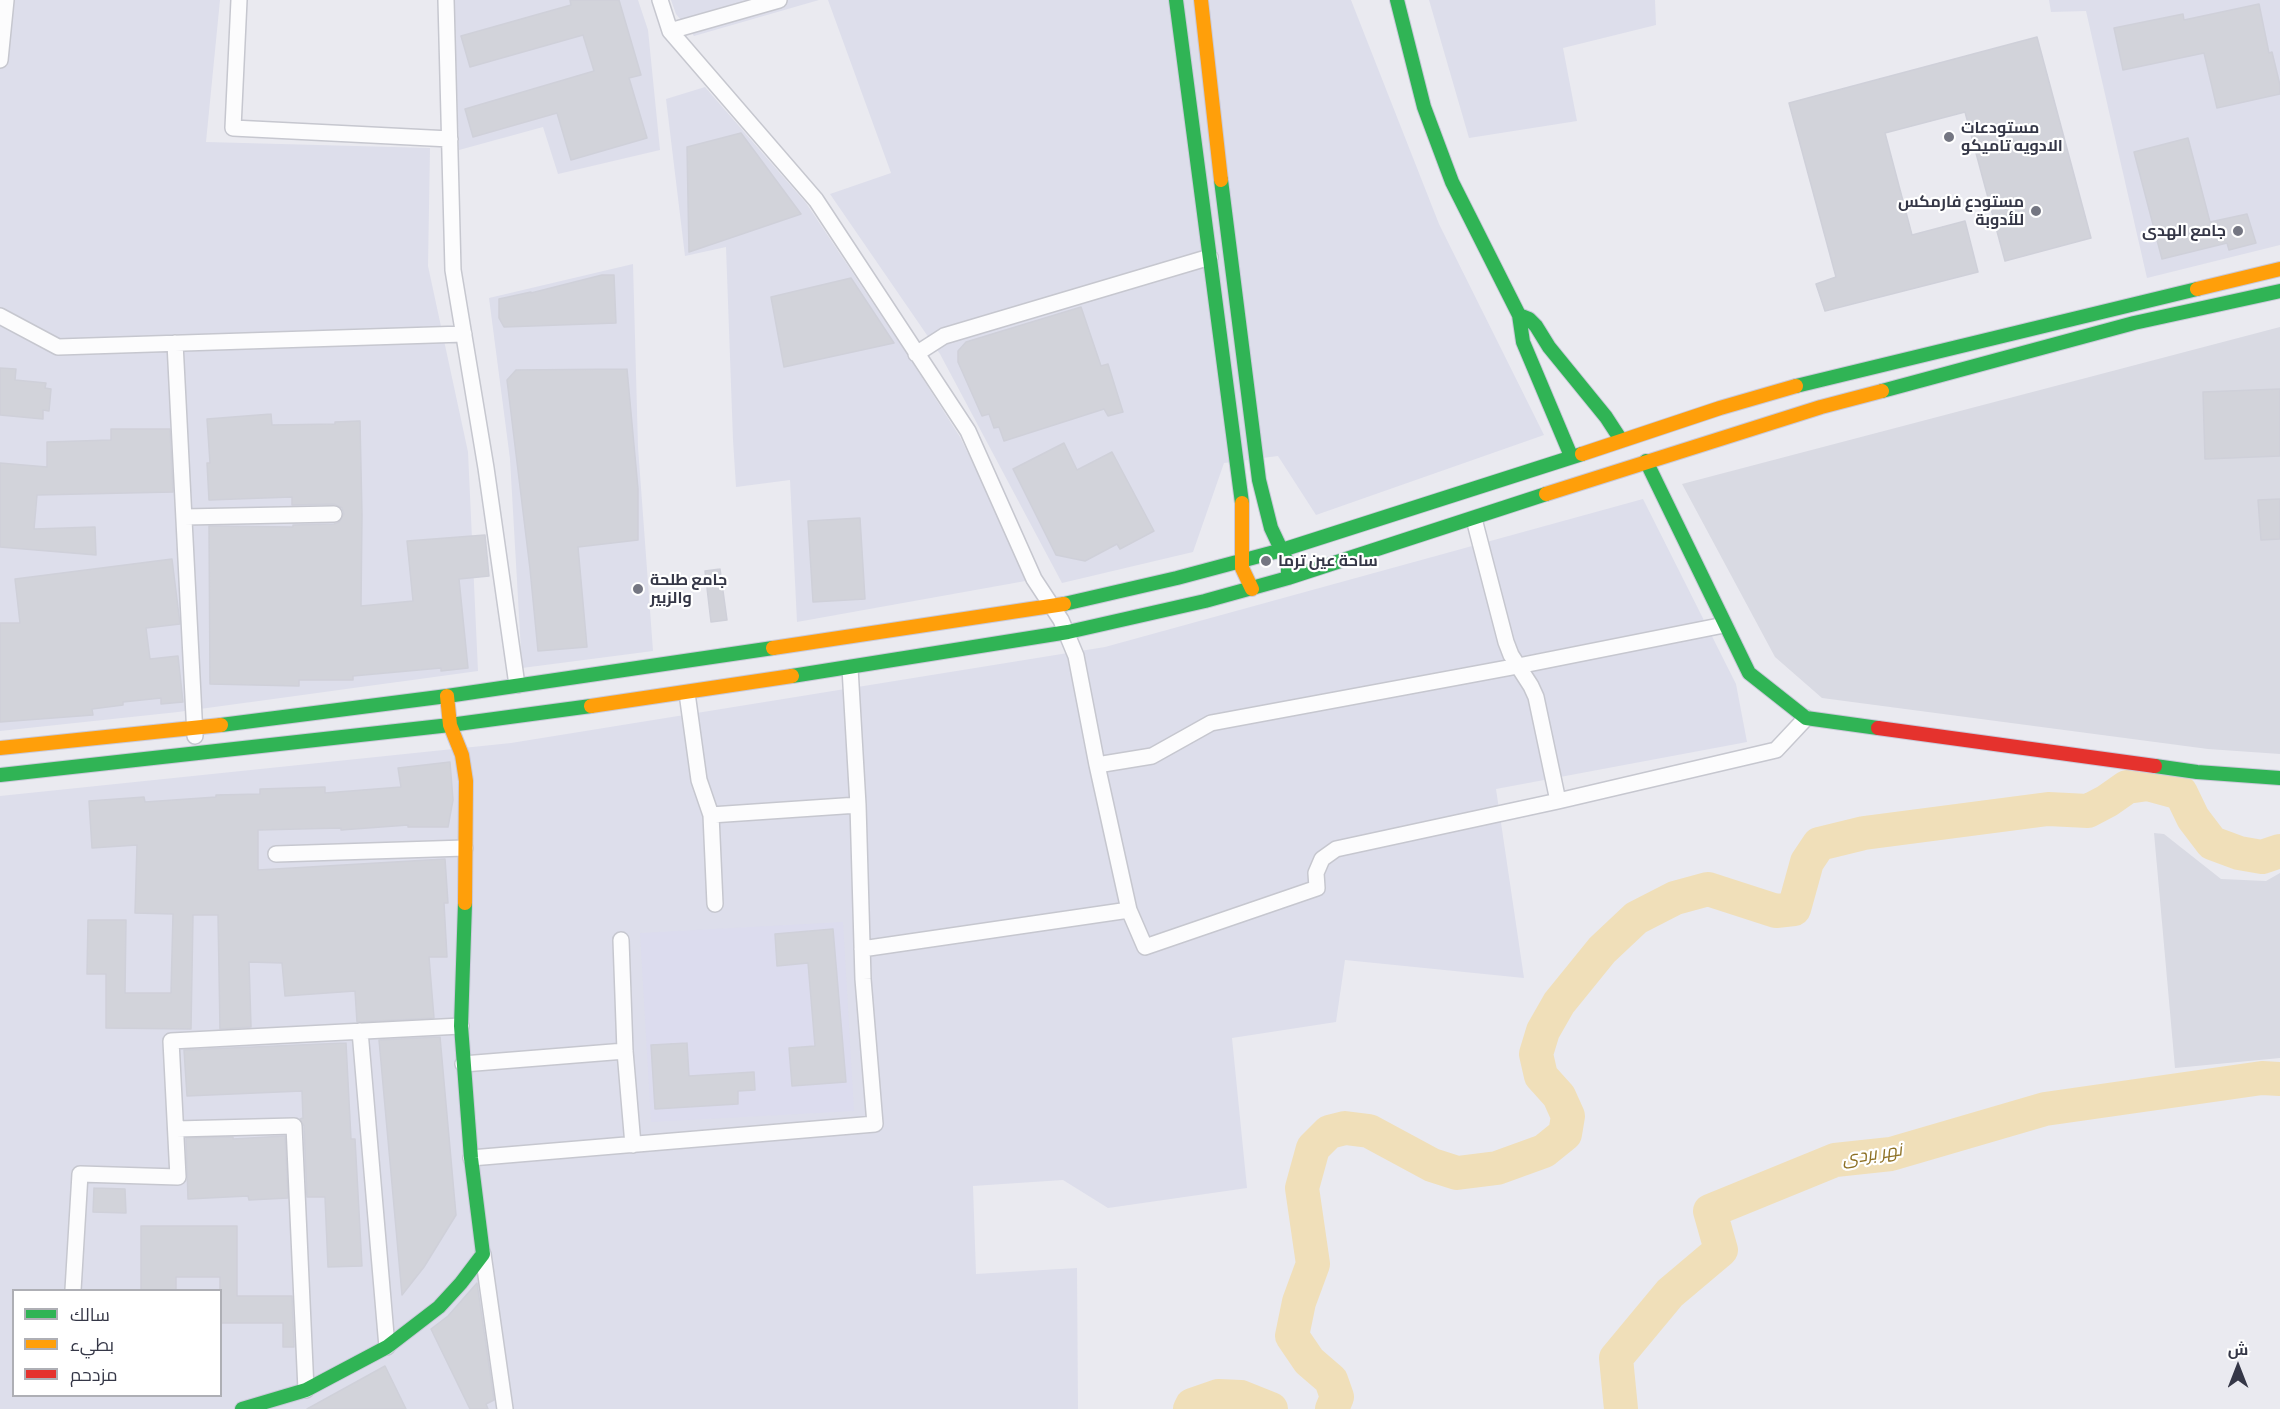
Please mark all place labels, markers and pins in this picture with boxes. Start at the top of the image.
place label: مستودعات الادويه تاميكو [1961,118,2063,156]
marker: مستودعات الادويه تاميكو [1942,130,1956,144]
place label: مستودع فارمكس للأدوبة [1898,192,2024,230]
marker: مستودع فارمكس للأدوبة [2029,204,2043,218]
place label: جامع الهدى [2142,221,2226,241]
marker: جامع الهدى [2231,224,2245,238]
place label: ساحة عين ترما [1278,551,1378,571]
marker: ساحة عين ترما [1259,554,1273,568]
place label: جامع طلحة والزبير [650,570,727,608]
marker: جامع طلحة والزبير [631,582,645,596]

